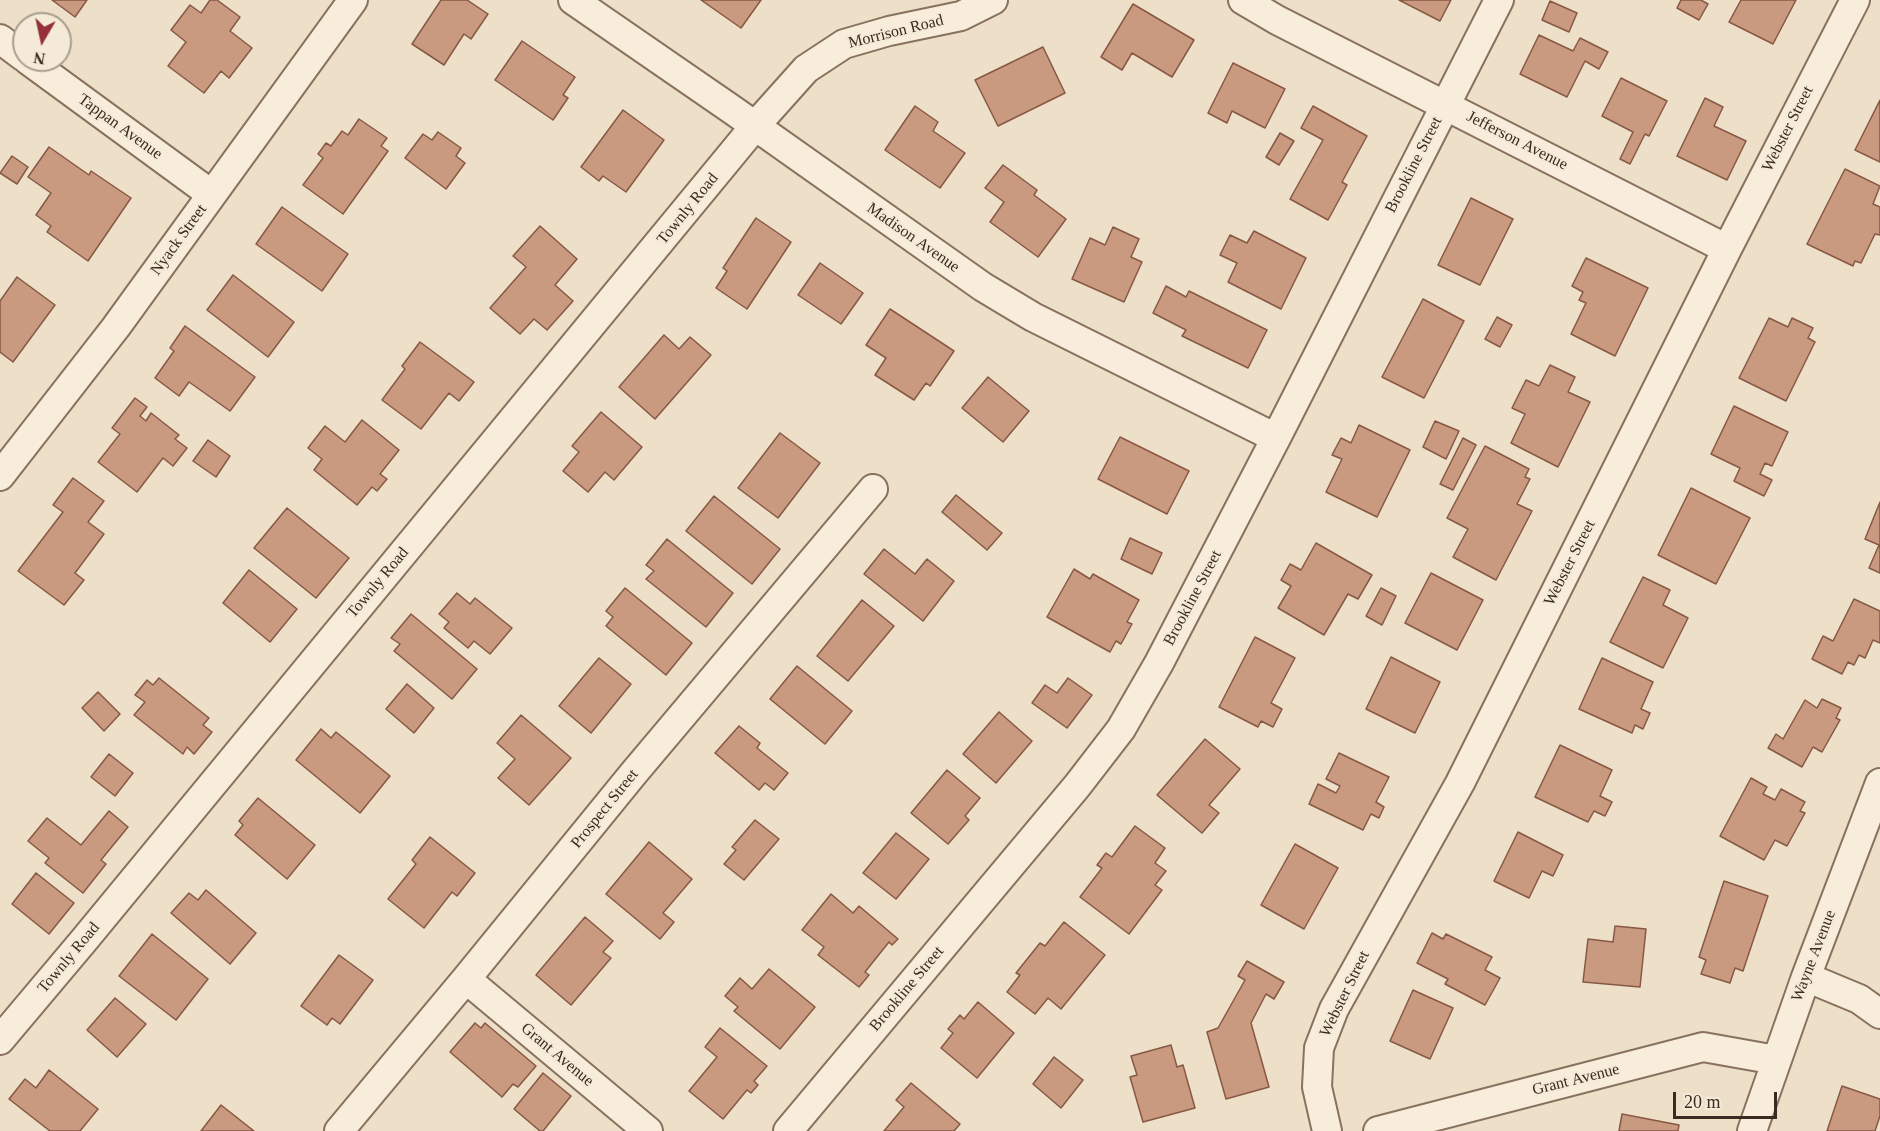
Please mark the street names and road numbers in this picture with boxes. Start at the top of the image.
street label: Morrison Road [846,11,946,53]
street label: Webster Street [1758,83,1818,175]
street label: Tappan Avenue [74,90,166,164]
street label: Jefferson Avenue [1463,107,1571,175]
street label: Brookline Street [1382,114,1446,216]
street label: Townly Road [653,169,723,249]
street label: Madison Avenue [863,199,963,277]
street label: Nyack Street [147,201,211,279]
street label: Webster Street [1540,517,1600,609]
street label: Townly Road [343,544,413,622]
street label: Brookline Street [1160,547,1226,649]
street label: Prospect Street [567,765,643,853]
street label: Wayne Avenue [1788,907,1840,1005]
street label: Townly Road [34,919,104,997]
street label: Brookline Street [866,942,948,1036]
street label: Webster Street [1316,948,1374,1040]
street label: Grant Avenue [517,1019,597,1091]
street label: Grant Avenue [1530,1060,1622,1100]

